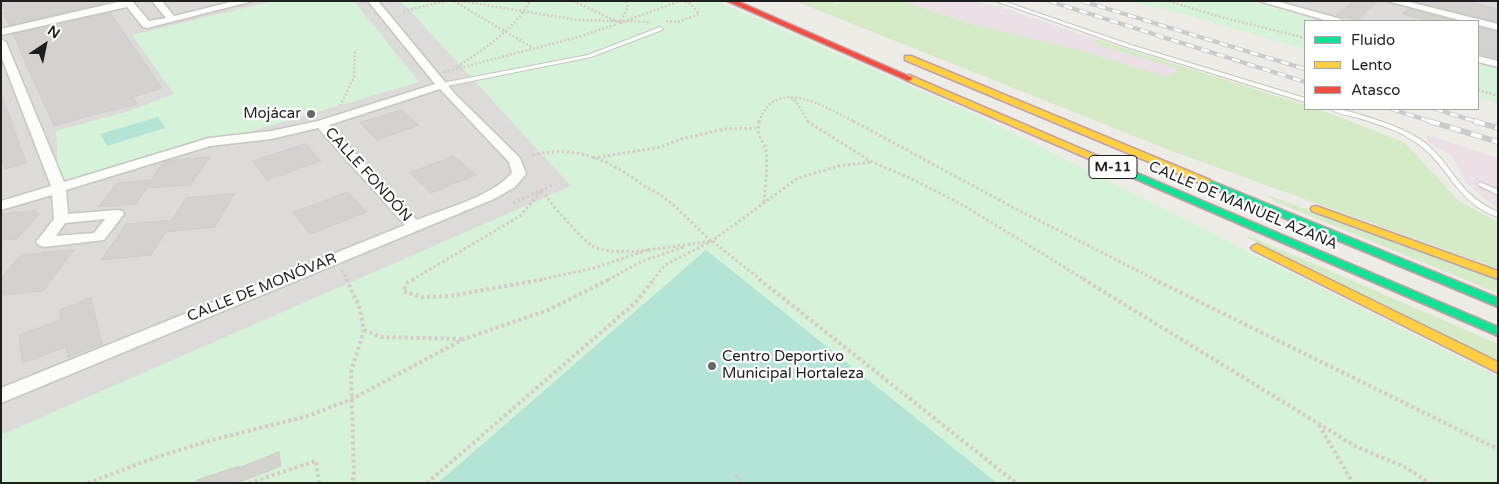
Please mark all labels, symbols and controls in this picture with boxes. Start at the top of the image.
north arrow [20,20,70,70]
legend [1304,20,1479,110]
text: N [44,22,63,42]
text: Fluido [1351,31,1395,49]
text: Lento [1351,56,1392,74]
text: Atasco [1351,81,1400,99]
place label: Mojácar [243,105,301,123]
marker: Mojácar [305,108,317,120]
street label: CALLE FONDÓN [321,124,415,226]
road number: M-11 [1089,156,1137,178]
street label: CALLE DE MANUEL AZAÑA [1146,158,1340,254]
street label: CALLE DE MONÓVAR [185,250,339,326]
place label: Centro Deportivo Municipal Hortaleza [722,348,864,383]
marker: Centro Deportivo Municipal Hortaleza [706,360,718,372]

